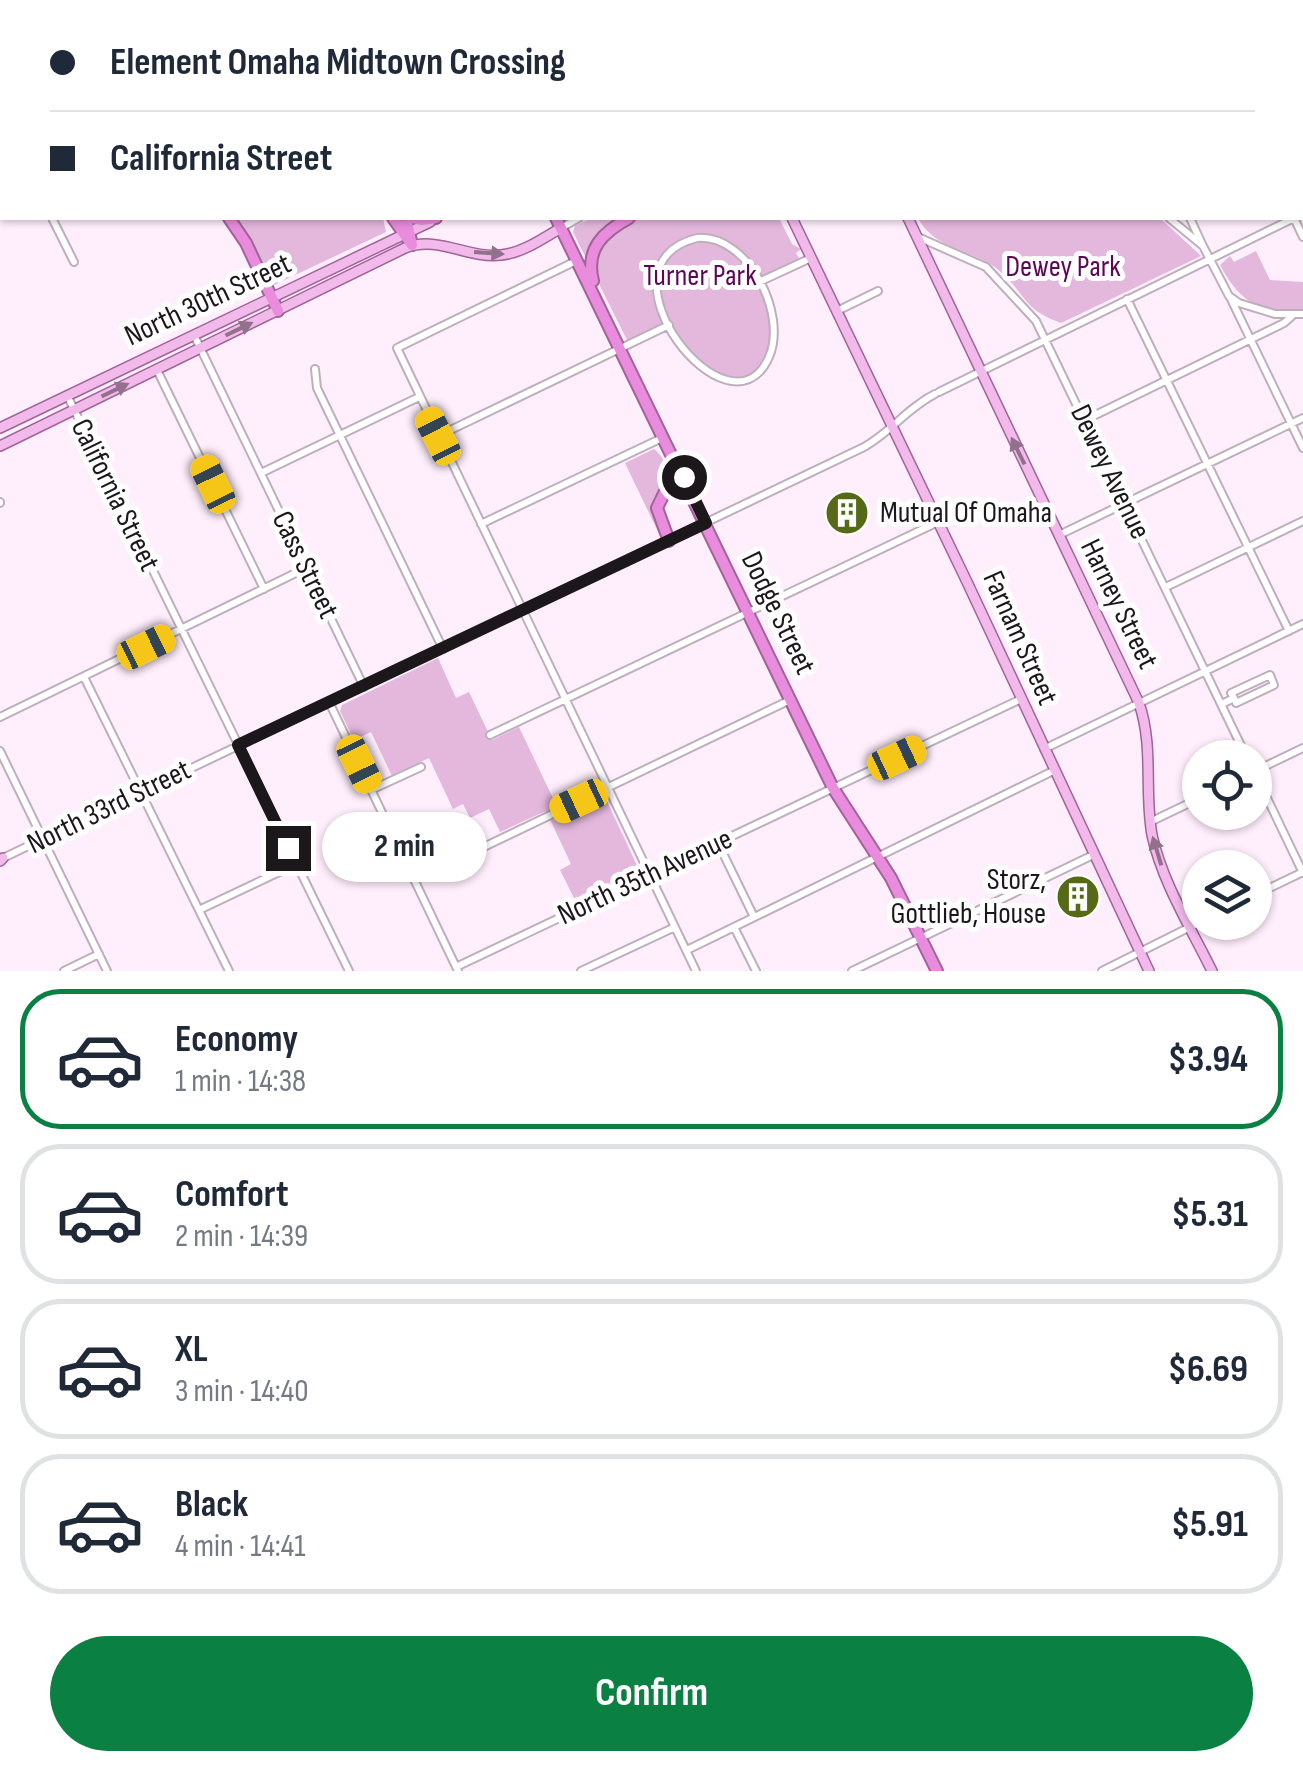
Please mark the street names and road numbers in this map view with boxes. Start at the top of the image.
street label: North 30th Street [119,246,297,354]
street label: Dewey Avenue [1062,399,1158,545]
street label: California Street [63,413,167,577]
street label: Cass Street [264,505,346,625]
street label: Harney Street [1072,533,1166,675]
street label: Dodge Street [733,546,823,680]
street label: Farnam Street [975,565,1065,711]
street label: North 33rd Street [21,752,197,862]
street label: North 35th Avenue [552,821,738,933]

